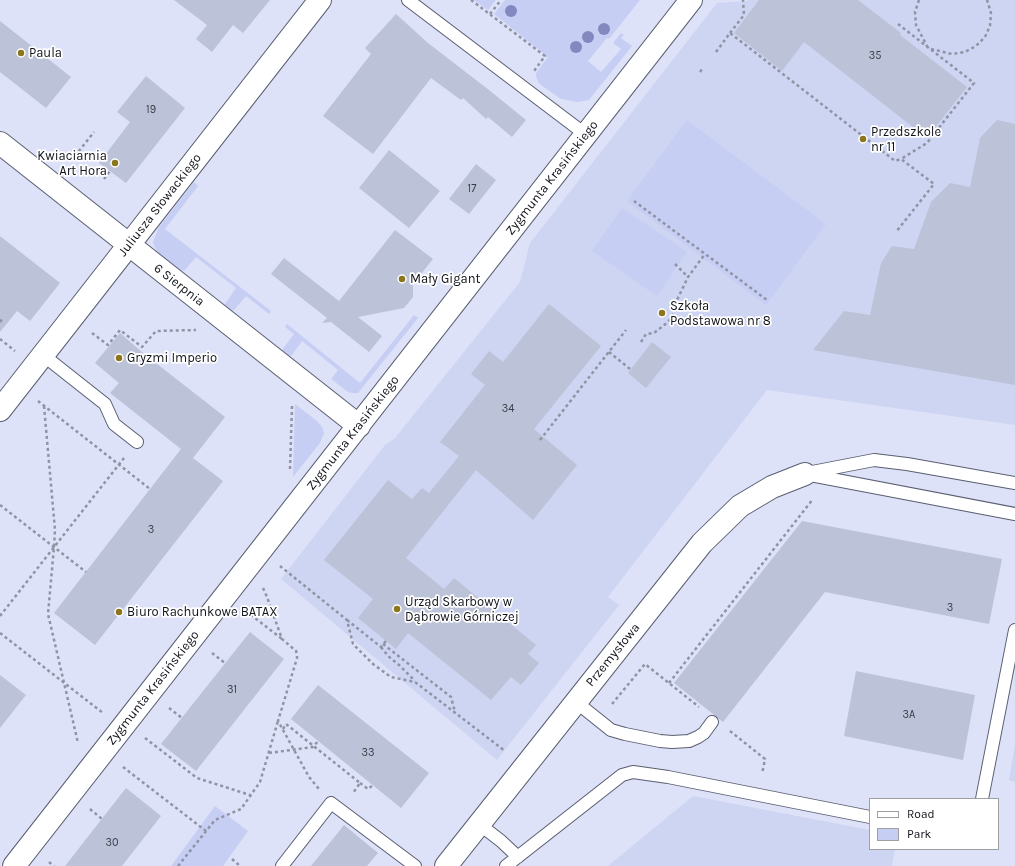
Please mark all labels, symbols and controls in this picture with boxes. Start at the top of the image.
place label: Paula [29,45,62,61]
marker: Paula [16,48,26,58]
house number: 35 [869,49,881,63]
house number: 19 [146,103,156,117]
street label: Zygmunta Krasińskiego [502,117,602,239]
place label: Przedszkole nr 11 [871,124,941,155]
marker: Przedszkole nr 11 [858,134,868,144]
place label: Kwiaciarnia Art Hora [37,148,107,179]
street label: Juliusza Słowackiego [115,151,205,259]
marker: Kwiaciarnia Art Hora [110,158,120,168]
house number: 17 [468,182,476,196]
street label: 6 Sierpnia [151,260,207,310]
place label: Mały Gigant [410,271,480,287]
marker: Mały Gigant [397,274,407,284]
place label: Szkoła Podstawowa nr 8 [670,298,771,329]
marker: Szkoła Podstawowa nr 8 [657,308,667,318]
place label: Gryzmi Imperio [127,350,217,366]
marker: Gryzmi Imperio [114,353,124,363]
street label: Zygmunta Krasińskiego [303,372,403,494]
house number: 34 [502,402,514,416]
house number: 3 [148,523,154,537]
place label: Urząd Skarbowy w Dąbrowie Górniczej [405,594,519,625]
house number: 3 [947,601,953,615]
place label: Biuro Rachunkowe BATAX [127,604,278,620]
marker: Urząd Skarbowy w Dąbrowie Górniczej [392,604,402,614]
marker: Biuro Rachunkowe BATAX [114,607,124,617]
street label: Przemysłowa [583,620,643,690]
street label: Zygmunta Krasińskiego [103,627,203,749]
house number: 31 [227,683,237,697]
house number: 3A [903,708,915,722]
house number: 33 [362,746,374,760]
legend [869,798,999,850]
text: Road [907,807,935,821]
text: Park [907,827,931,841]
house number: 30 [105,836,119,850]

